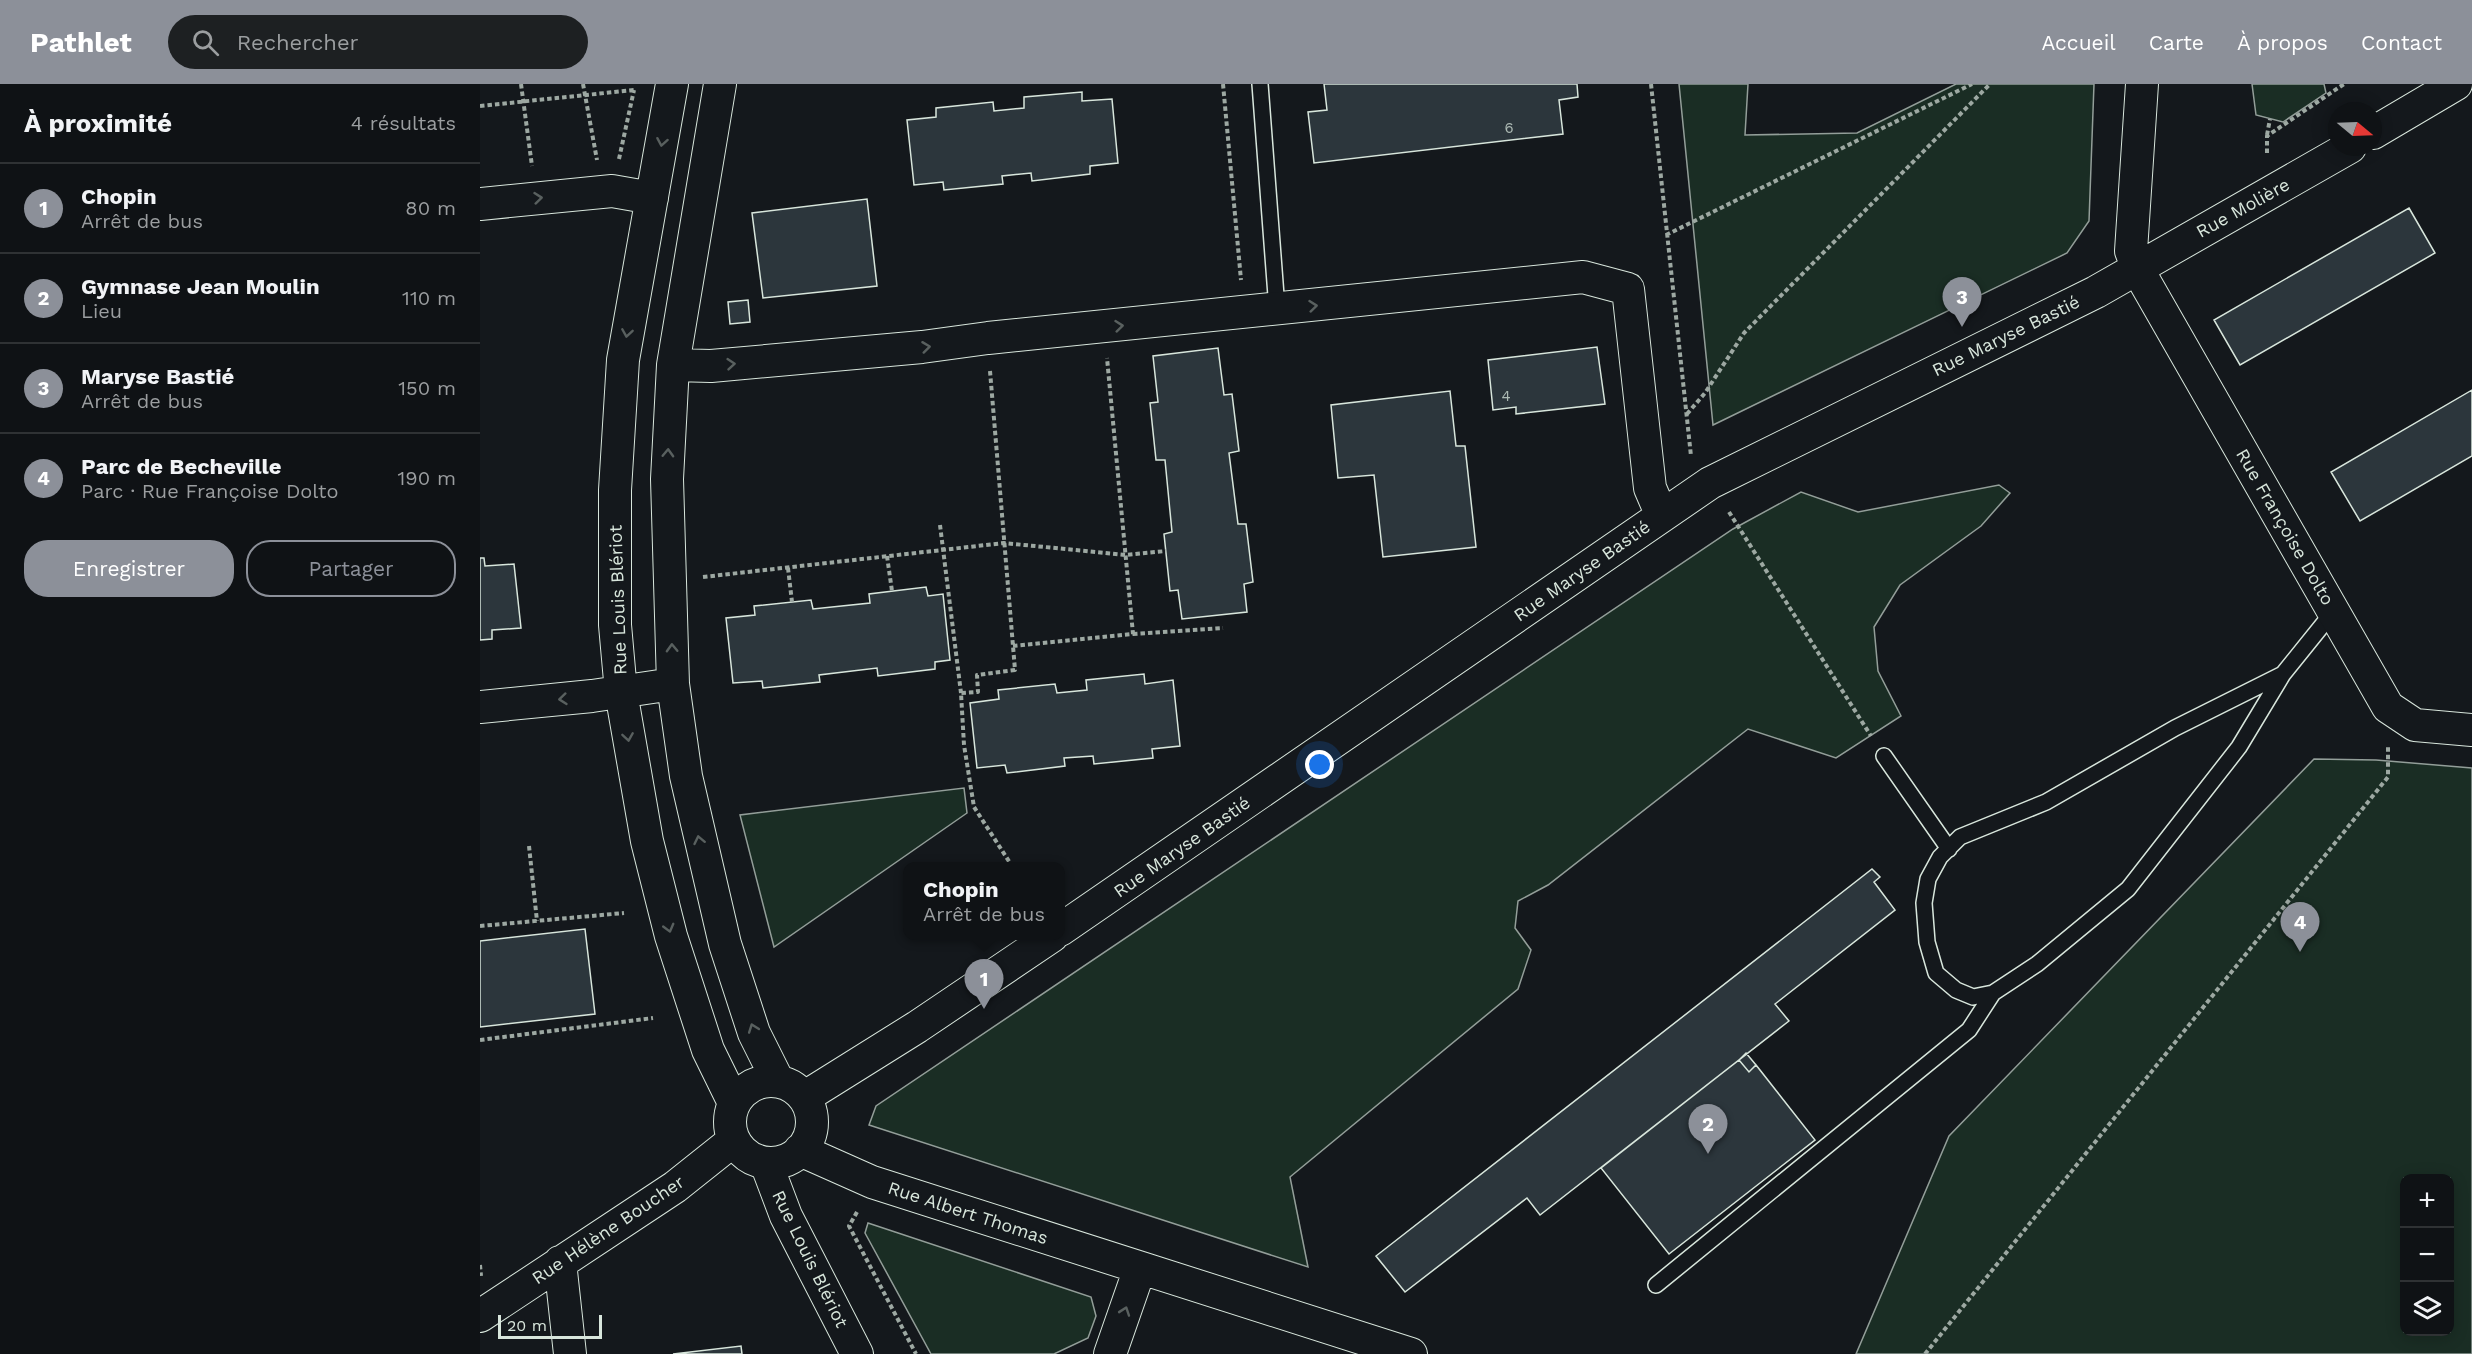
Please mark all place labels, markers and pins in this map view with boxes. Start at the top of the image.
pin: 3 [1942,278,1982,327]
pin: 4 [2280,902,2320,952]
pin: 1 [964,960,1004,1009]
pin: 2 [1688,1104,1728,1154]

